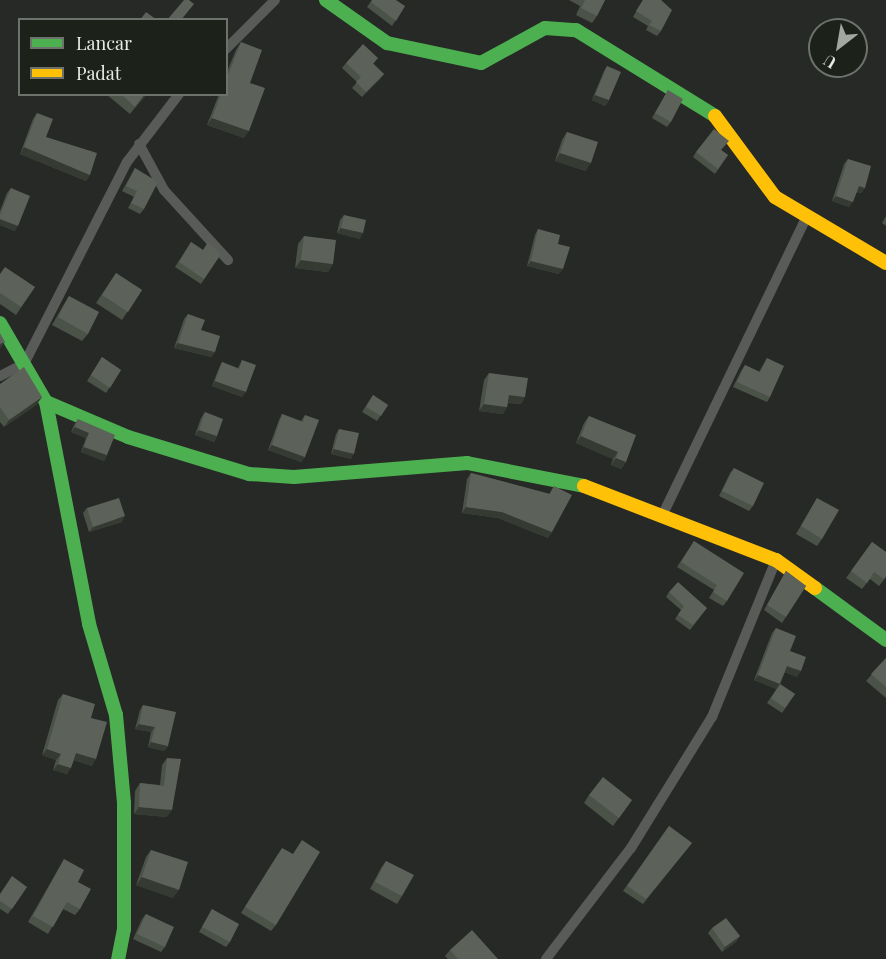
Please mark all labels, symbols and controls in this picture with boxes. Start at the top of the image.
legend [18,18,228,96]
north arrow [808,18,868,78]
text: Lancar [76,31,132,55]
text: U [819,50,840,74]
text: Padat [76,61,121,85]

